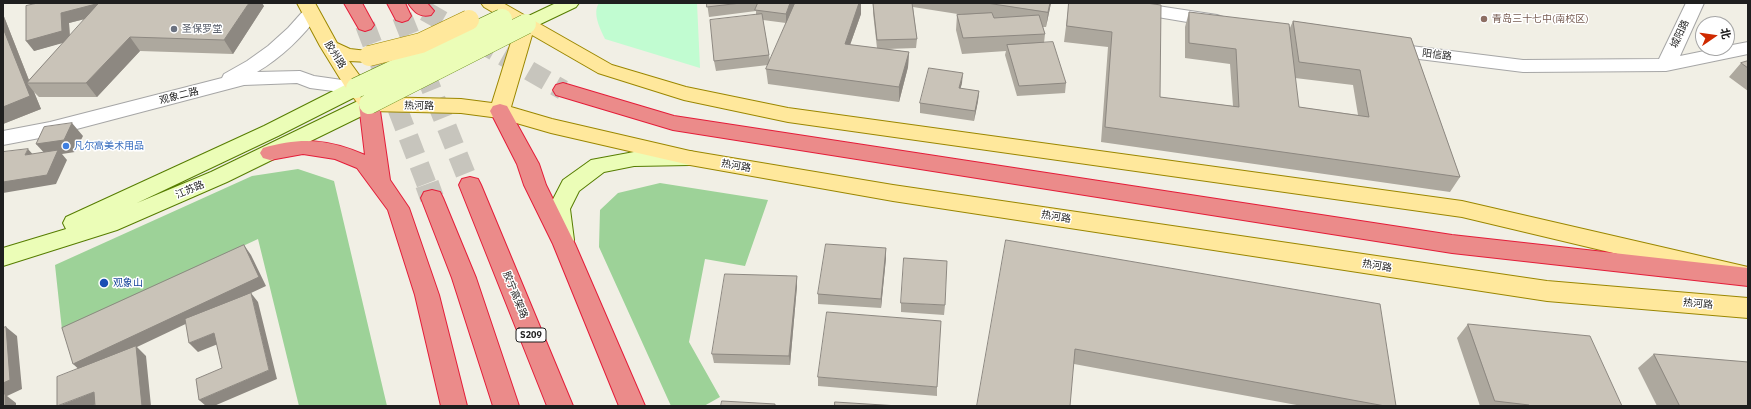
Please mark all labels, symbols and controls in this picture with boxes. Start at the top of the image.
place label: 青岛三十七中(南校区) [1492,13,1589,25]
marker: 青岛三十七中(南校区) [1479,14,1489,24]
north arrow [1695,16,1735,56]
street label: 城阳路 [1668,18,1692,50]
place label: 圣保罗堂 [182,23,222,35]
marker: 圣保罗堂 [169,24,179,34]
text: 北 [1718,27,1734,40]
street label: 胶州路 [322,39,348,71]
street label: 阳信路 [1421,47,1453,63]
street label: 观象二路 [158,85,200,107]
street label: 热河路 [404,100,434,112]
place label: 凡尔高美术用品 [74,140,144,152]
marker: 凡尔高美术用品 [61,141,71,151]
street label: 热河路 [720,157,752,175]
street label: 江苏路 [174,179,206,201]
street label: 热河路 [1040,209,1072,225]
street label: 热河路 [1361,258,1393,274]
street label: 胶宁高架路 [500,270,530,320]
marker: 观象山 [98,277,110,289]
place label: 观象山 [113,277,143,289]
street label: 热河路 [1683,297,1713,311]
road number: S209 [516,328,546,342]

